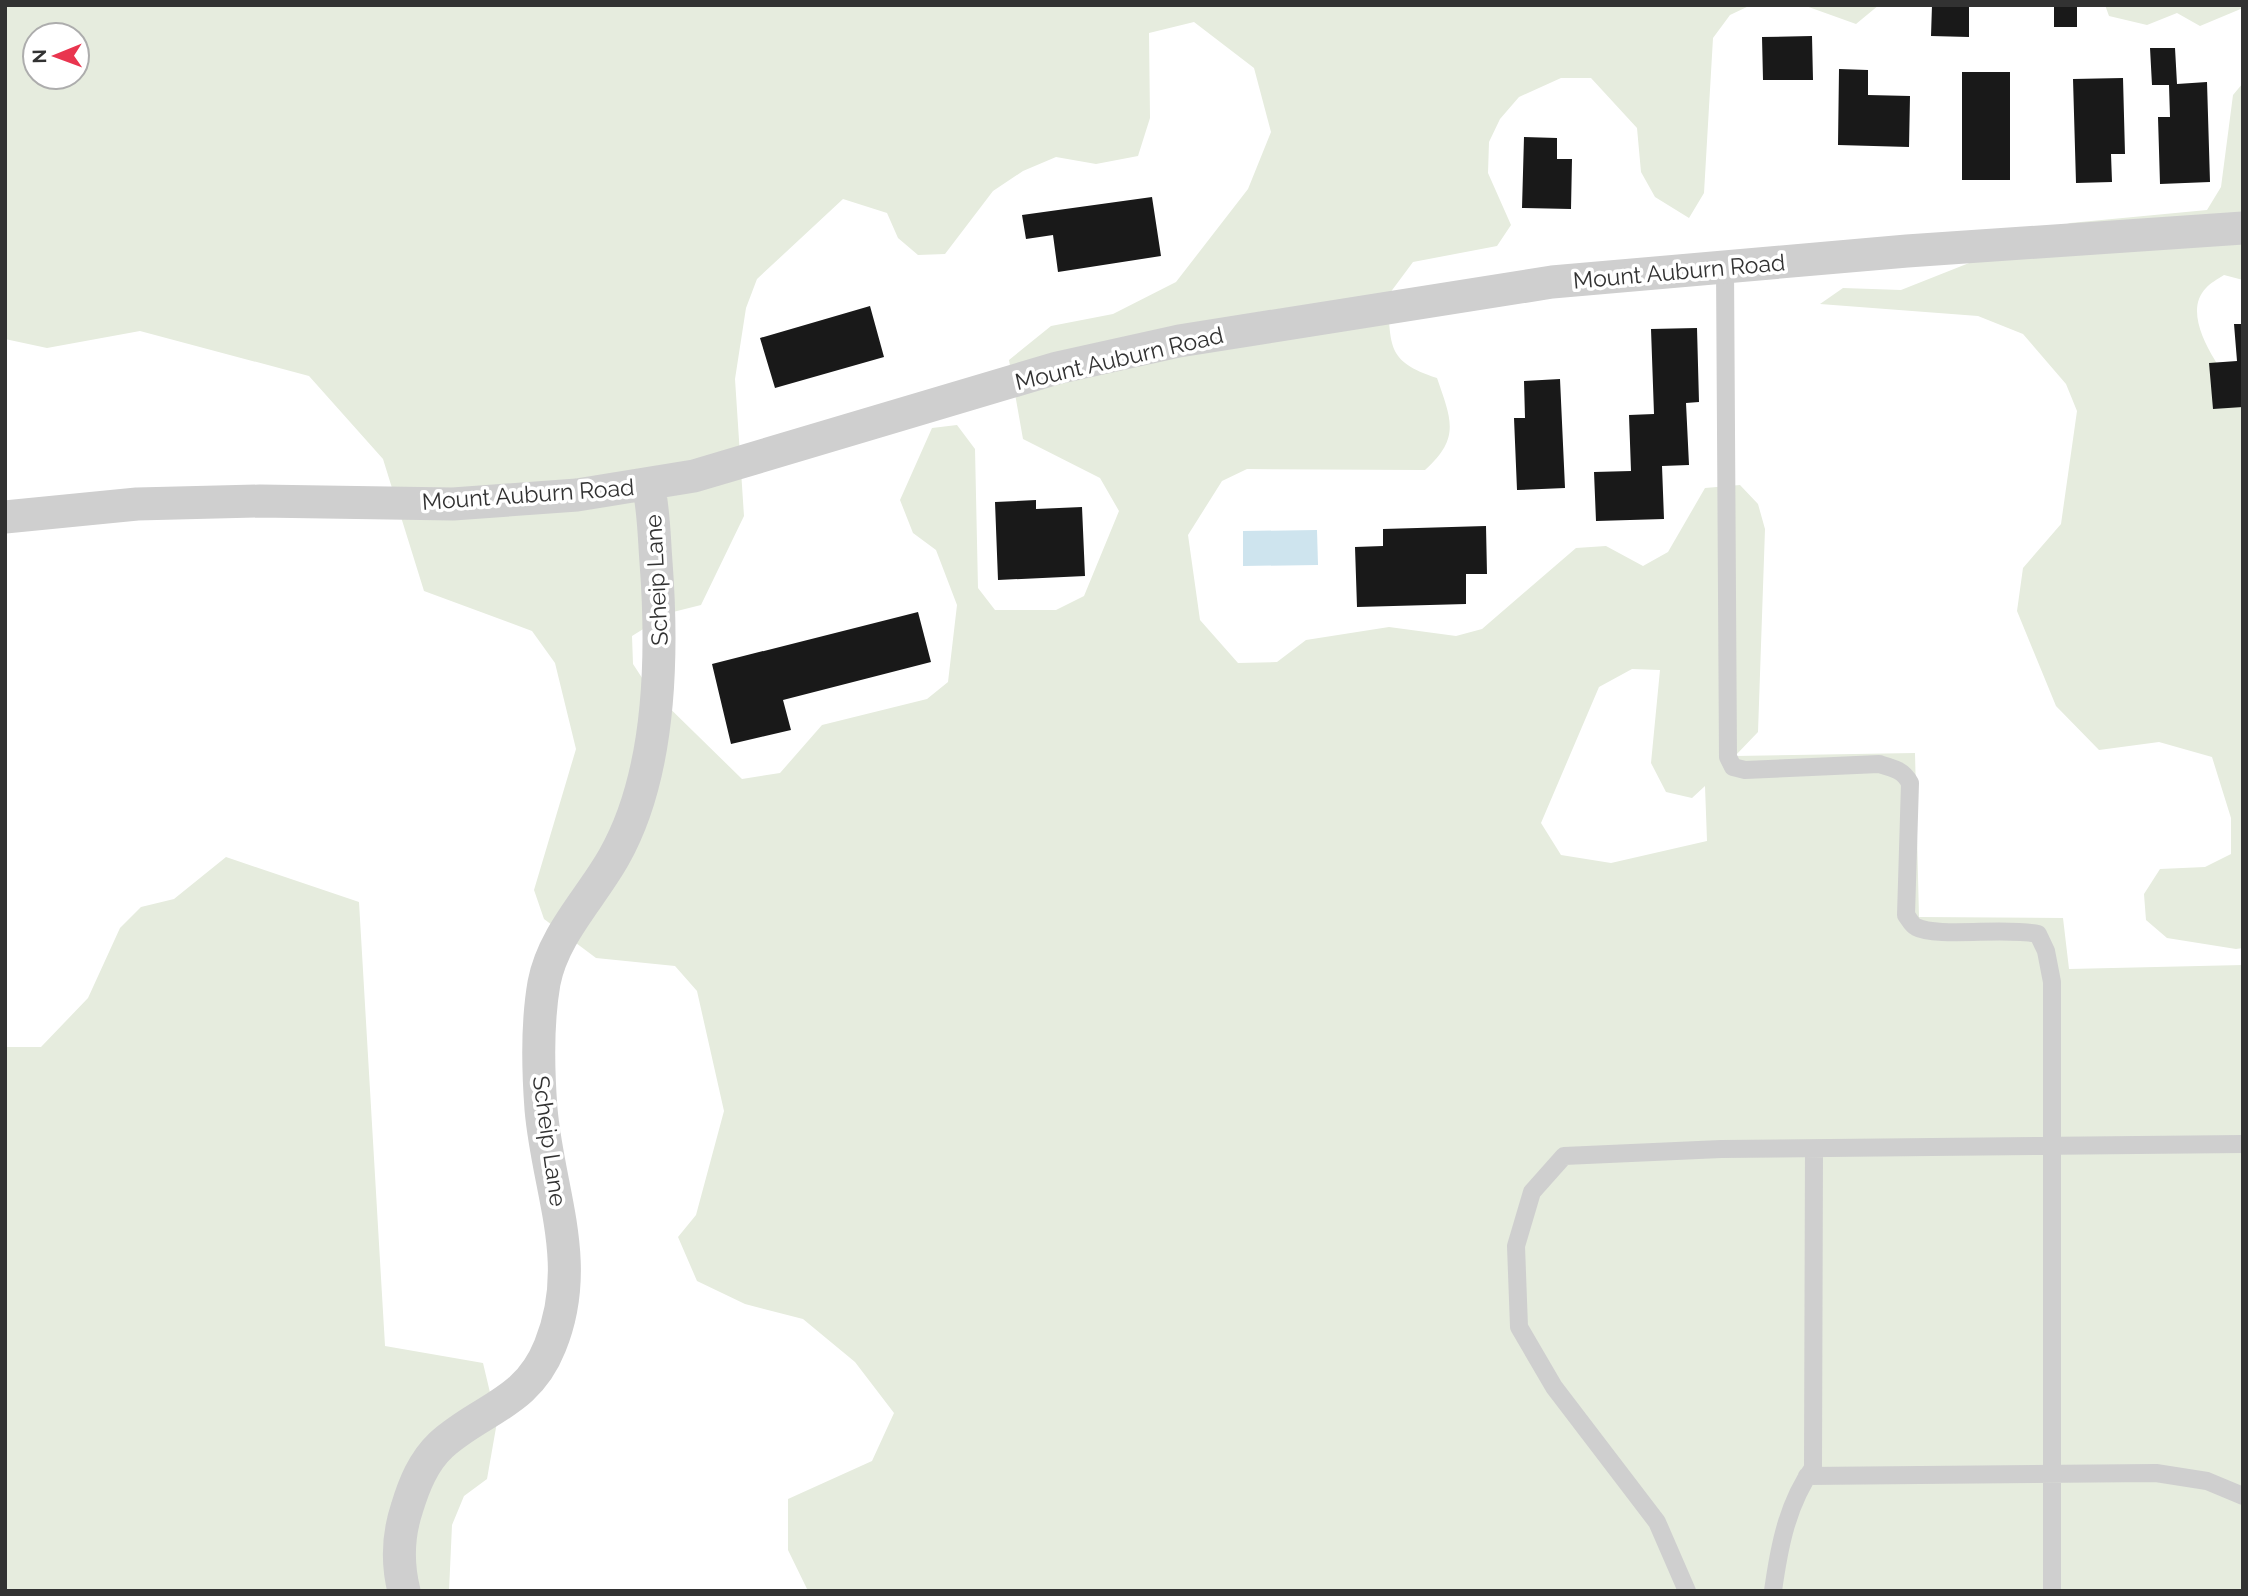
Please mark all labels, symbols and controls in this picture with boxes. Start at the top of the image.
north arrow [21,21,91,91]
text: N [28,49,50,64]
street label: Mount Auburn Road [1572,248,1786,294]
street label: Mount Auburn Road [1012,321,1226,395]
street label: Mount Auburn Road [421,473,635,515]
street label: Scheip Lane [639,514,673,646]
street label: Scheip Lane [527,1074,573,1208]

